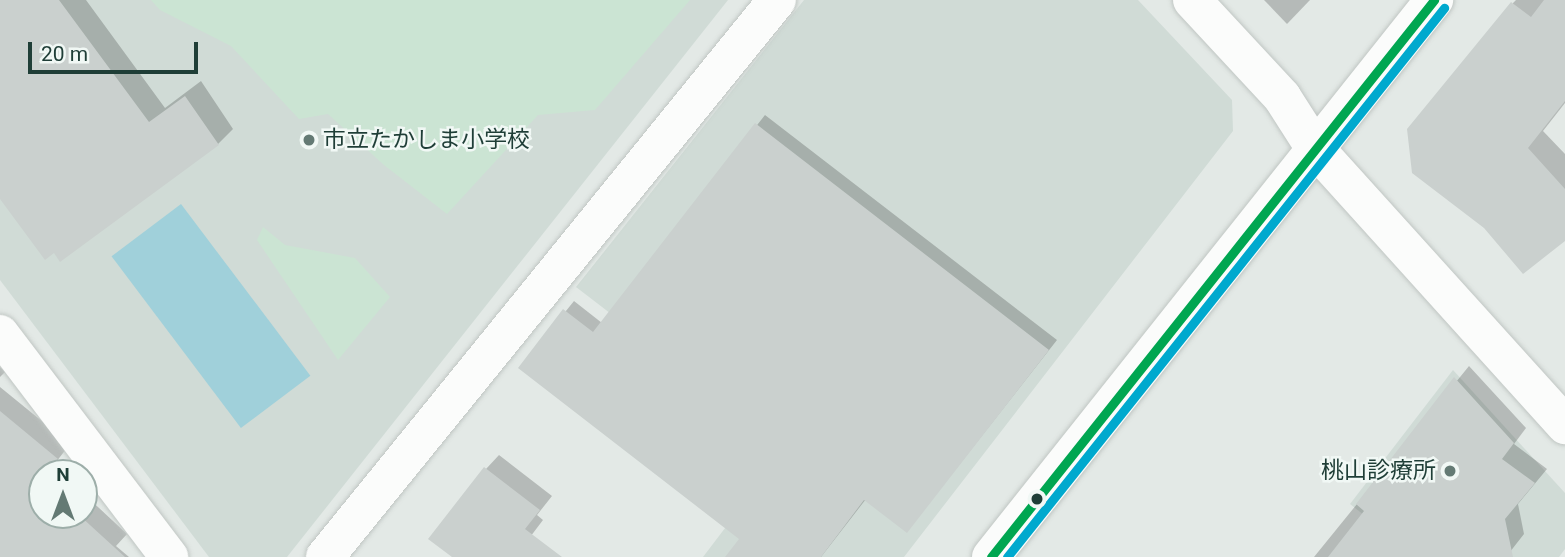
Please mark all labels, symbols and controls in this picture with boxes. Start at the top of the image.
scale bar [32,28,201,72]
text: 20 m [41,42,88,66]
place label: 市立たかしま小学校 [323,126,530,154]
marker: 市立たかしま小学校 [301,132,317,148]
place label: 桃山診療所 [1321,457,1436,485]
north arrow [28,459,98,529]
text: N [56,463,70,486]
marker: 桃山診療所 [1442,463,1458,479]
unlabelled marker [1030,492,1044,506]

